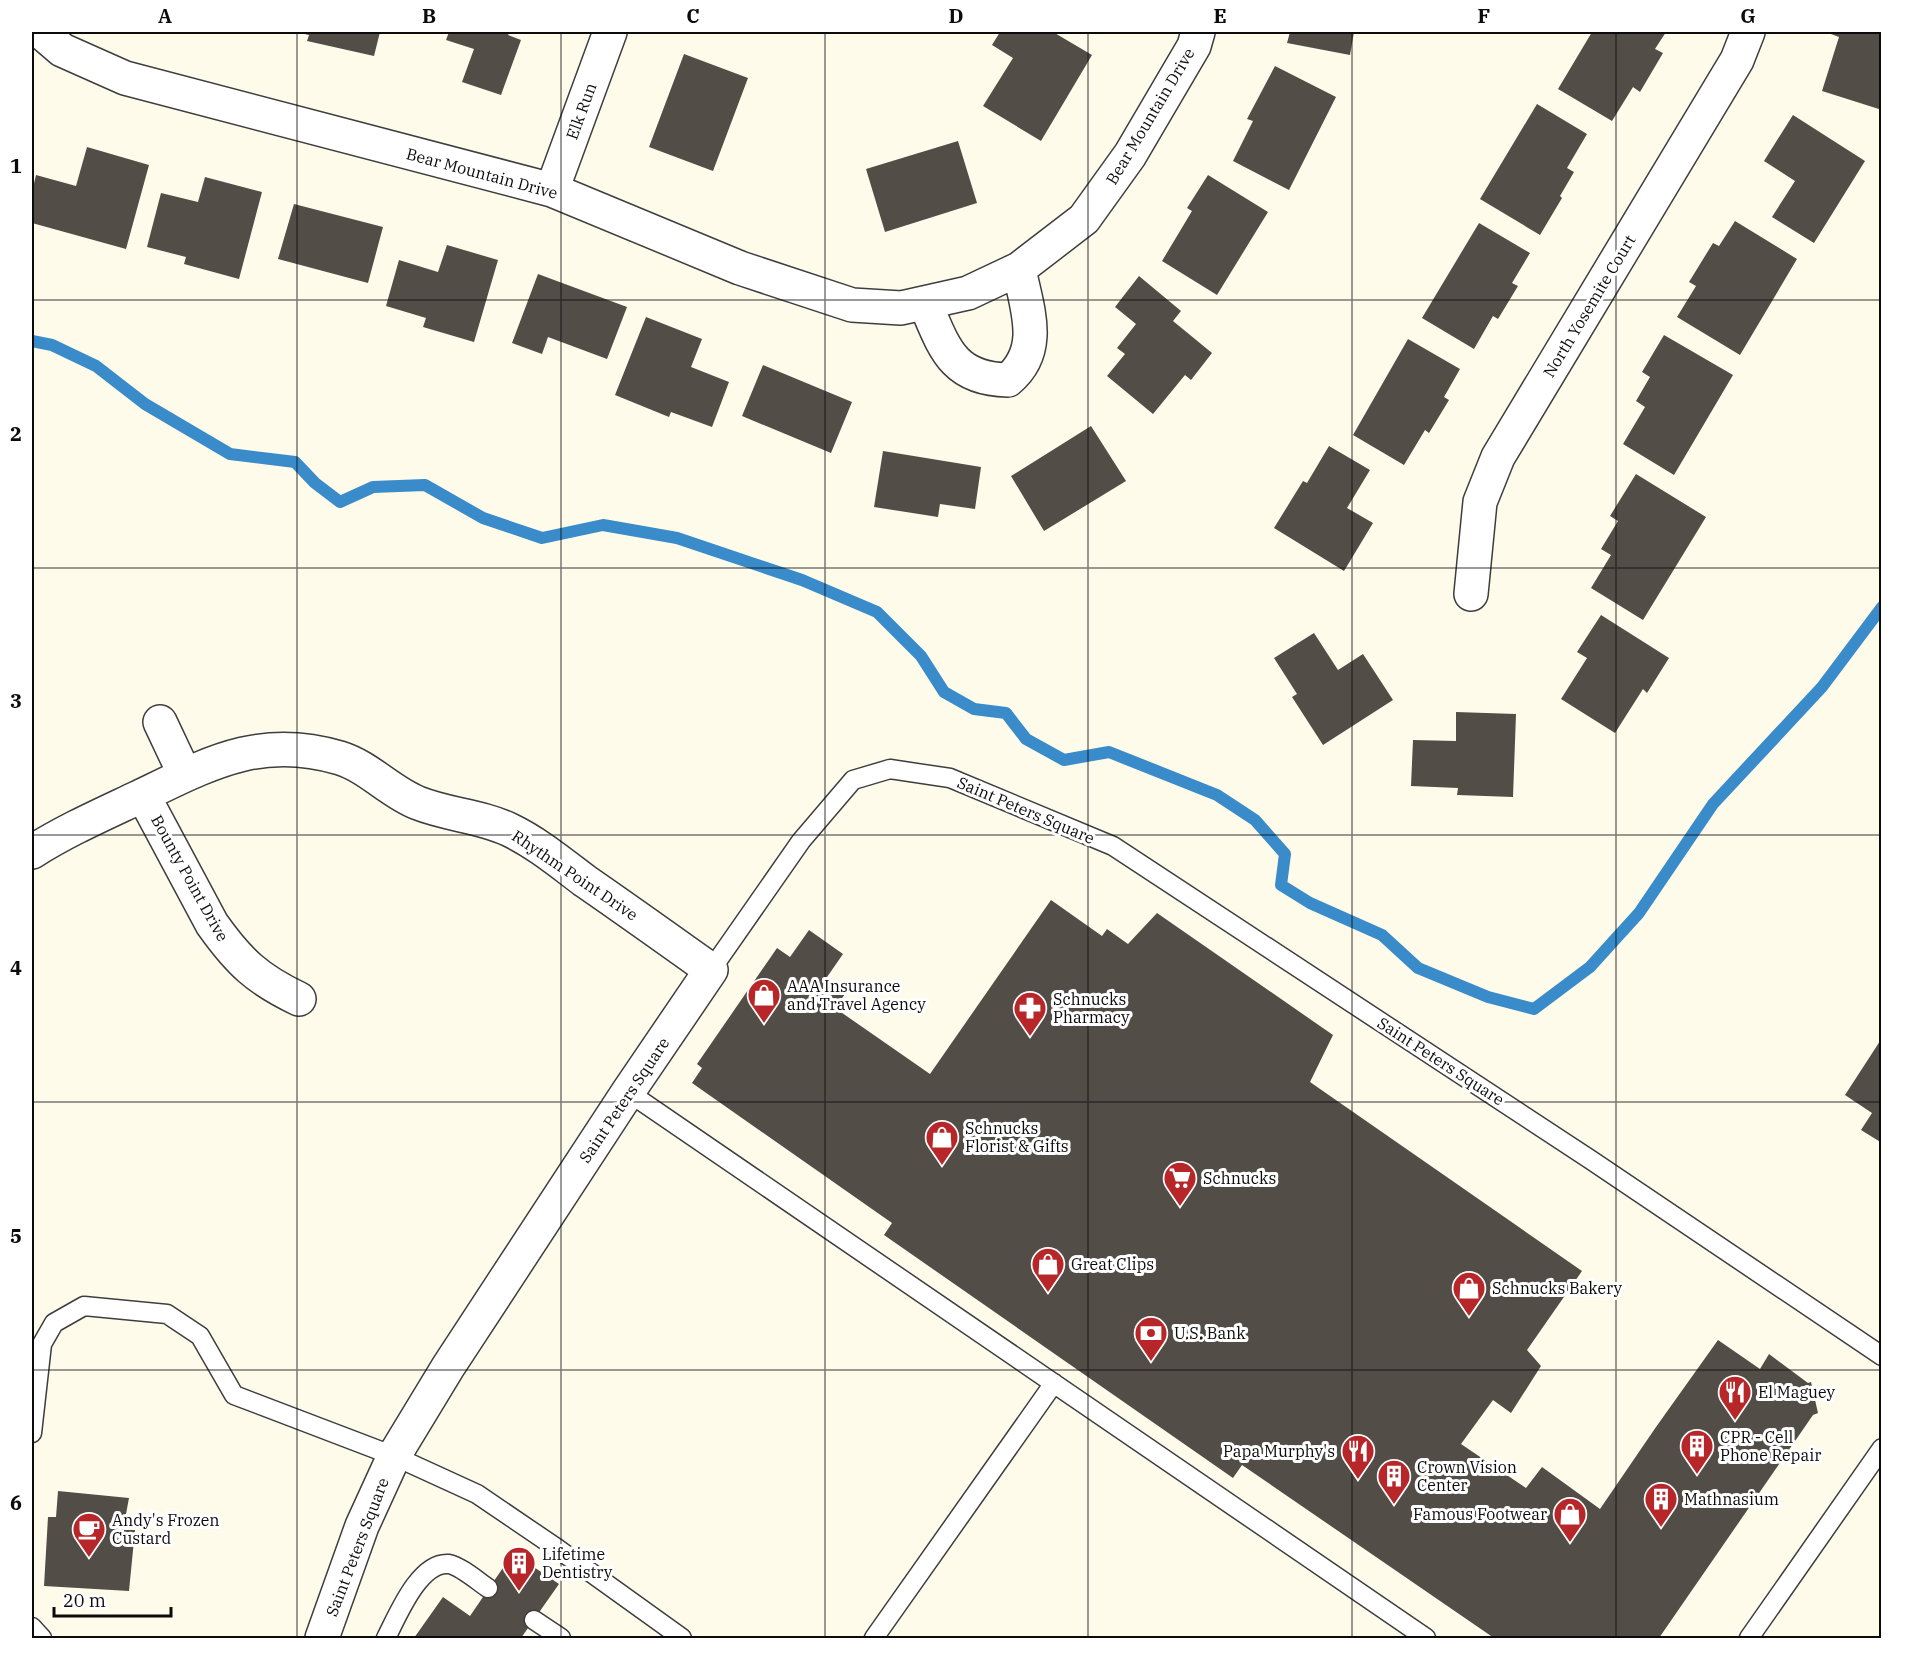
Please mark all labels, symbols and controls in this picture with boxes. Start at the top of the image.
text: A [158,2,172,29]
text: B [422,2,436,29]
text: C [686,2,700,29]
text: D [948,2,964,29]
text: E [1213,2,1227,29]
text: F [1478,2,1490,29]
text: G [1740,2,1756,29]
street label: Bear Mountain Drive [1101,44,1199,188]
street label: Elk Run [562,80,600,142]
street label: Bear Mountain Drive [404,143,560,203]
text: 1 [10,152,22,179]
street label: North Yosemite Court [1539,231,1640,381]
text: 2 [10,420,22,447]
text: 3 [10,687,22,714]
street label: Saint Peters Square [954,772,1098,848]
street label: Bounty Point Drive [147,811,233,945]
street label: Rhythm Point Drive [508,825,642,925]
text: 4 [10,954,22,981]
place label: AAA Insurance and Travel Agency [787,976,926,1014]
shop icon: AAA Insurance and Travel Agency [746,977,782,1024]
place label: Schnucks Pharmacy [1053,989,1130,1027]
pharmacy icon: Schnucks Pharmacy [1012,990,1048,1037]
street label: Saint Peters Square [1374,1013,1508,1109]
street label: Saint Peters Square [575,1033,673,1167]
place label: Schnucks Florist & Gifts [965,1118,1069,1156]
shop icon: Schnucks Florist & Gifts [924,1119,960,1166]
supermarket icon: Schnucks [1162,1160,1198,1207]
place label: Schnucks [1203,1168,1276,1188]
text: 5 [10,1222,22,1249]
shop icon: Great Clips [1030,1246,1066,1293]
place label: Great Clips [1071,1254,1154,1274]
shop icon: Schnucks Bakery [1451,1270,1487,1317]
place label: Schnucks Bakery [1492,1278,1623,1298]
bank icon: U.S. Bank [1133,1315,1169,1362]
place label: U.S. Bank [1174,1323,1246,1343]
restaurant icon: El Maguey [1717,1374,1753,1421]
place label: El Maguey [1758,1382,1835,1402]
place label: CPR - Cell Phone Repair [1720,1427,1821,1465]
building icon: CPR - Cell Phone Repair [1679,1428,1715,1475]
restaurant icon: Papa Murphy's [1340,1433,1376,1480]
place label: Papa Murphy's [1223,1441,1335,1461]
place label: Crown Vision Center [1417,1457,1517,1495]
building icon: Crown Vision Center [1376,1458,1412,1505]
street label: Saint Peters Square [321,1475,393,1619]
building icon: Mathnasium [1643,1481,1679,1528]
text: 6 [10,1489,22,1516]
place label: Mathnasium [1684,1489,1779,1509]
shop icon: Famous Footwear [1552,1496,1588,1543]
place label: Famous Footwear [1413,1504,1547,1524]
place label: Andy's Frozen Custard [112,1510,220,1548]
cafe icon: Andy's Frozen Custard [71,1511,107,1558]
place label: Lifetime Dentistry [542,1544,613,1582]
building icon: Lifetime Dentistry [501,1545,537,1592]
scale bar [54,1580,171,1618]
text: 20 m [63,1589,106,1612]

